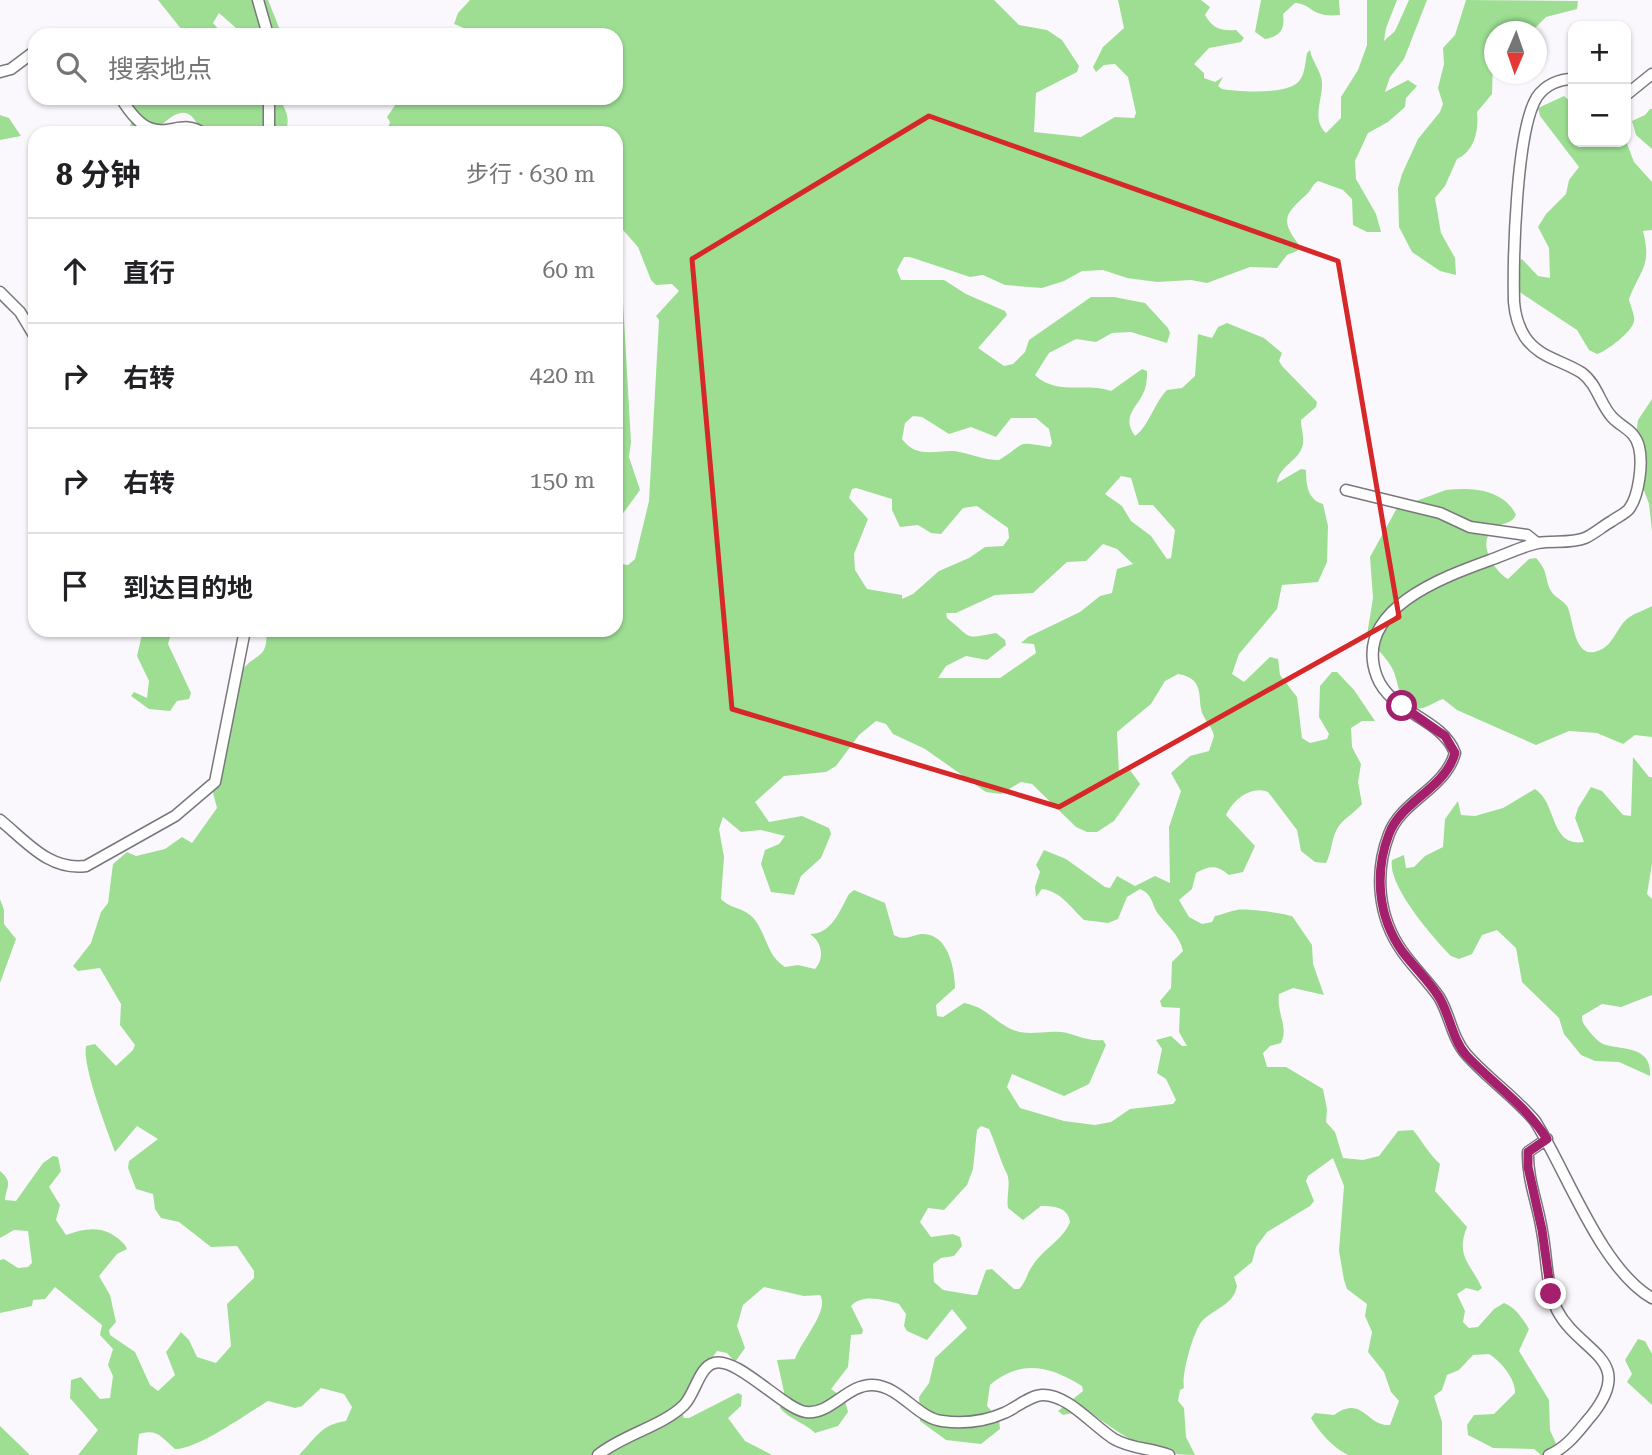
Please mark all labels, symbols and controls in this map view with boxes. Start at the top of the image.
north arrow [1484,21,1547,84]
map controls [1568,21,1631,147]
button: + [1568,21,1631,84]
search box [28,28,623,105]
icon: search [52,48,90,86]
text: 搜索地点 [108,54,212,84]
button: − [1568,84,1631,147]
text: 8 分钟 [56,157,140,192]
text: 步行 · 630 m [466,161,595,188]
icon: ahead [56,252,94,290]
text: 60 m [542,257,595,284]
text: 直行 [123,258,175,288]
icon: right [56,357,94,395]
text: 420 m [530,362,595,389]
text: 右转 [123,363,175,393]
icon: right [56,462,94,500]
text: 150 m [530,467,595,494]
text: 右转 [123,468,175,498]
icon: arrive [56,567,94,605]
text: 到达目的地 [123,573,253,603]
route start [1386,690,1417,721]
route end [1535,1278,1566,1309]

